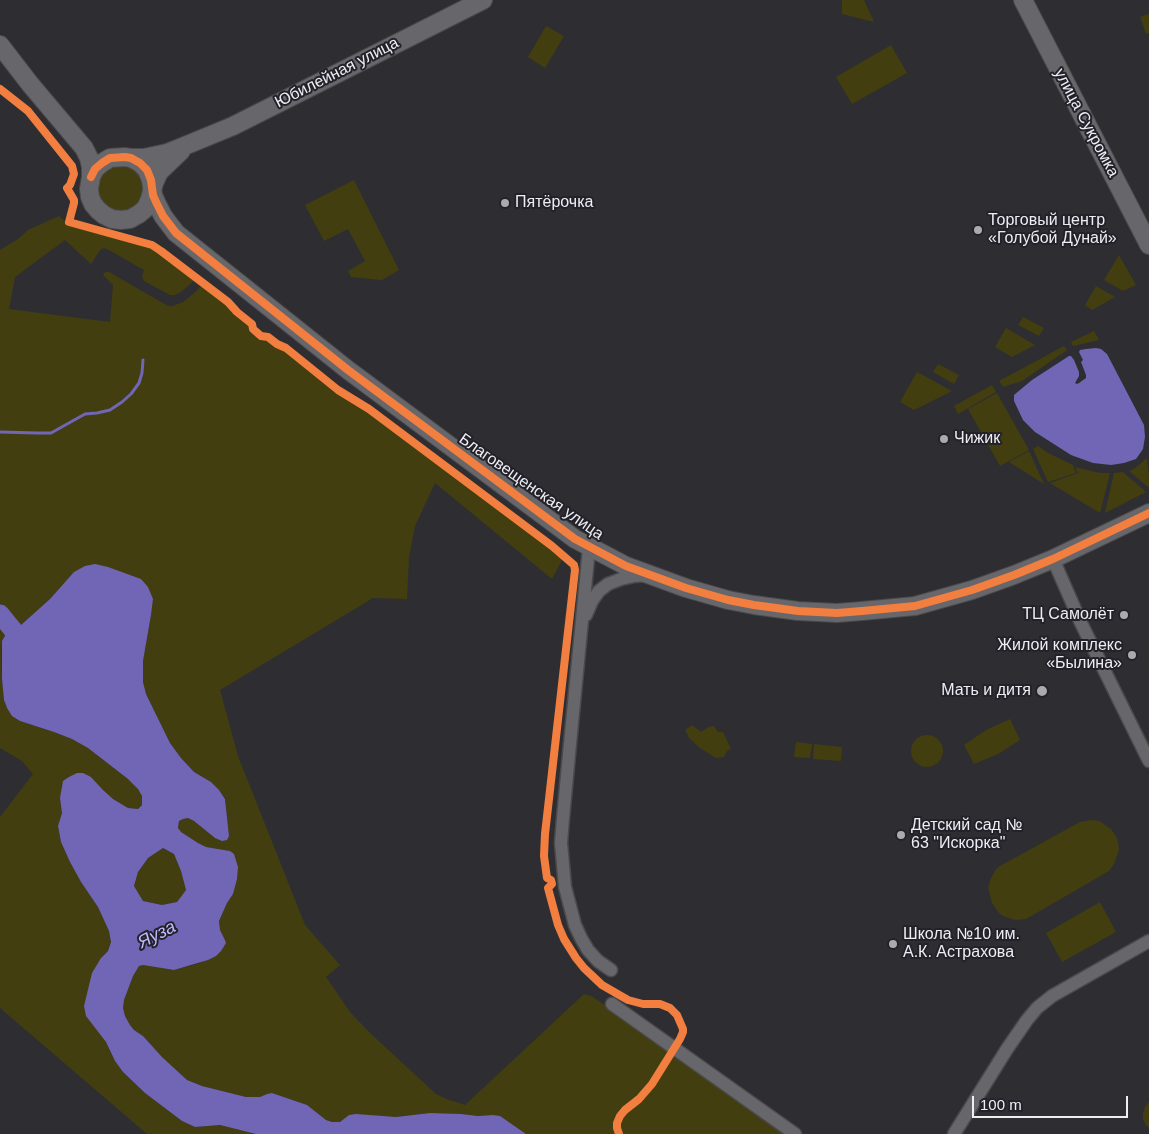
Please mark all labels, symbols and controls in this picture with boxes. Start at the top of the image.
street label: Юбилейная улица [272,34,402,112]
street label: улица Сукромка [1049,66,1123,180]
place label: Пятёрочка [515,193,593,213]
marker: Пятёрочка [499,197,511,209]
place label: Торговый центр «Голубой Дунай» [988,211,1117,249]
marker: Торговый центр «Голубой Дунай» [972,224,984,236]
place label: Чижик [954,429,1000,449]
street label: Благовещенская улица [455,430,607,544]
marker: Чижик [938,433,950,445]
place label: ТЦ Самолёт [1022,605,1114,625]
marker: ТЦ Самолёт [1118,609,1130,621]
place label: Жилой комплекс «Былина» [997,636,1122,674]
marker: Жилой комплекс «Былина» [1126,649,1138,661]
place label: Мать и дитя [941,681,1031,701]
marker: Мать и дитя [1035,684,1049,698]
place label: Детский сад № 63 "Искорка" [911,816,1023,854]
marker: Детский сад № 63 "Искорка" [895,829,907,841]
water label: Яуза [135,916,179,954]
place label: Школа №10 им. А.К. Астрахова [903,925,1020,963]
marker: Школа №10 им. А.К. Астрахова [887,938,899,950]
scale bar [974,1086,1130,1118]
text: 100 m [980,1096,1022,1113]

